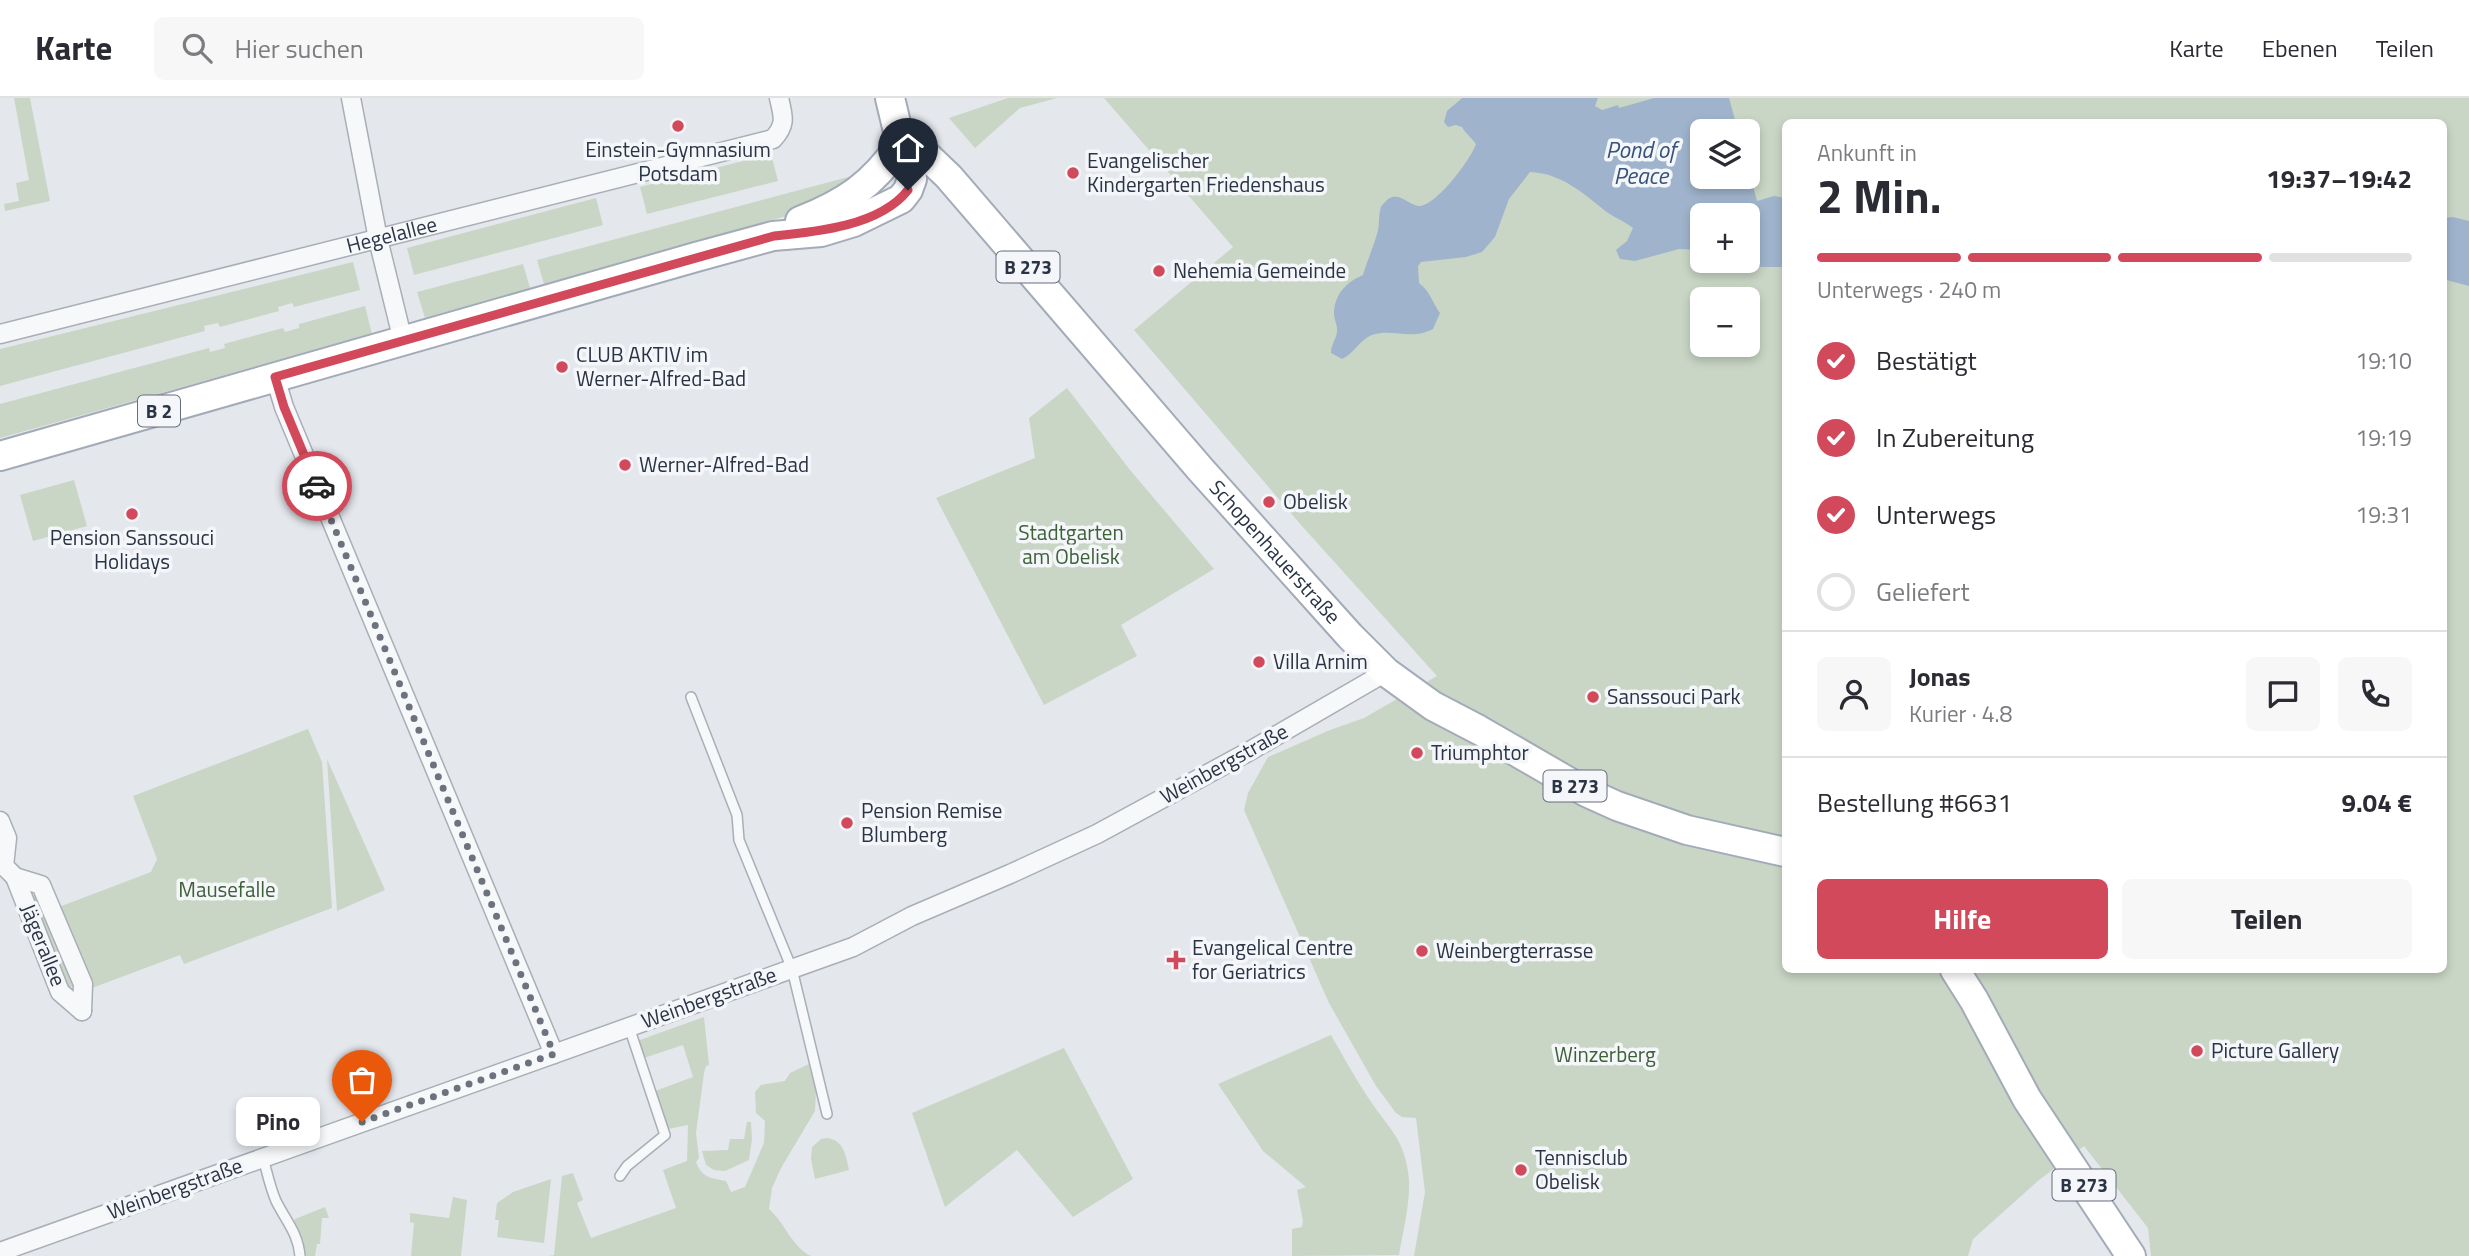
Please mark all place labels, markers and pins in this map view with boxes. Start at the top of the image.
marker: Einstein-Gymnasium Potsdam [670,118,686,134]
pin [878,118,938,190]
place label: Einstein-Gymnasium Potsdam [585,133,771,189]
place label: Evangelischer Kindergarten Friedenshaus [1087,144,1325,200]
marker: Evangelischer Kindergarten Friedenshaus [1065,165,1081,181]
place label: Nehemia Gemeinde [1173,254,1346,286]
marker: Nehemia Gemeinde [1151,263,1167,279]
place label: CLUB AKTIV im Werner-Alfred-Bad [576,338,746,394]
marker: CLUB AKTIV im Werner-Alfred-Bad [554,359,570,375]
place label: Werner-Alfred-Bad [639,448,809,480]
marker: Werner-Alfred-Bad [617,457,633,473]
place label: Obelisk [1283,485,1348,517]
marker: Obelisk [1261,494,1277,510]
marker: Pension Sanssouci Holidays [124,506,140,522]
place label: Pension Sanssouci Holidays [50,521,214,577]
place label: Villa Arnim [1273,645,1368,677]
marker: Villa Arnim [1251,654,1267,670]
place label: Sanssouci Park [1607,680,1741,712]
marker: Sanssouci Park [1585,689,1601,705]
place label: Triumphtor [1431,736,1529,768]
marker: Triumphtor [1409,745,1425,761]
place label: Pension Remise Blumberg [861,794,1002,850]
marker: Pension Remise Blumberg [839,815,855,831]
place label: Evangelical Centre for Geriatrics [1192,931,1353,987]
place label: Weinbergterrasse [1436,934,1593,966]
marker: Weinbergterrasse [1414,943,1430,959]
marker: Evangelical Centre for Geriatrics [1166,950,1186,970]
place label: Picture Gallery [2211,1034,2339,1066]
marker: Picture Gallery [2189,1043,2205,1059]
pin [332,1050,392,1122]
callout: Pino [236,1098,320,1146]
place label: Tennisclub Obelisk [1535,1141,1628,1197]
marker: Tennisclub Obelisk [1513,1162,1529,1178]

